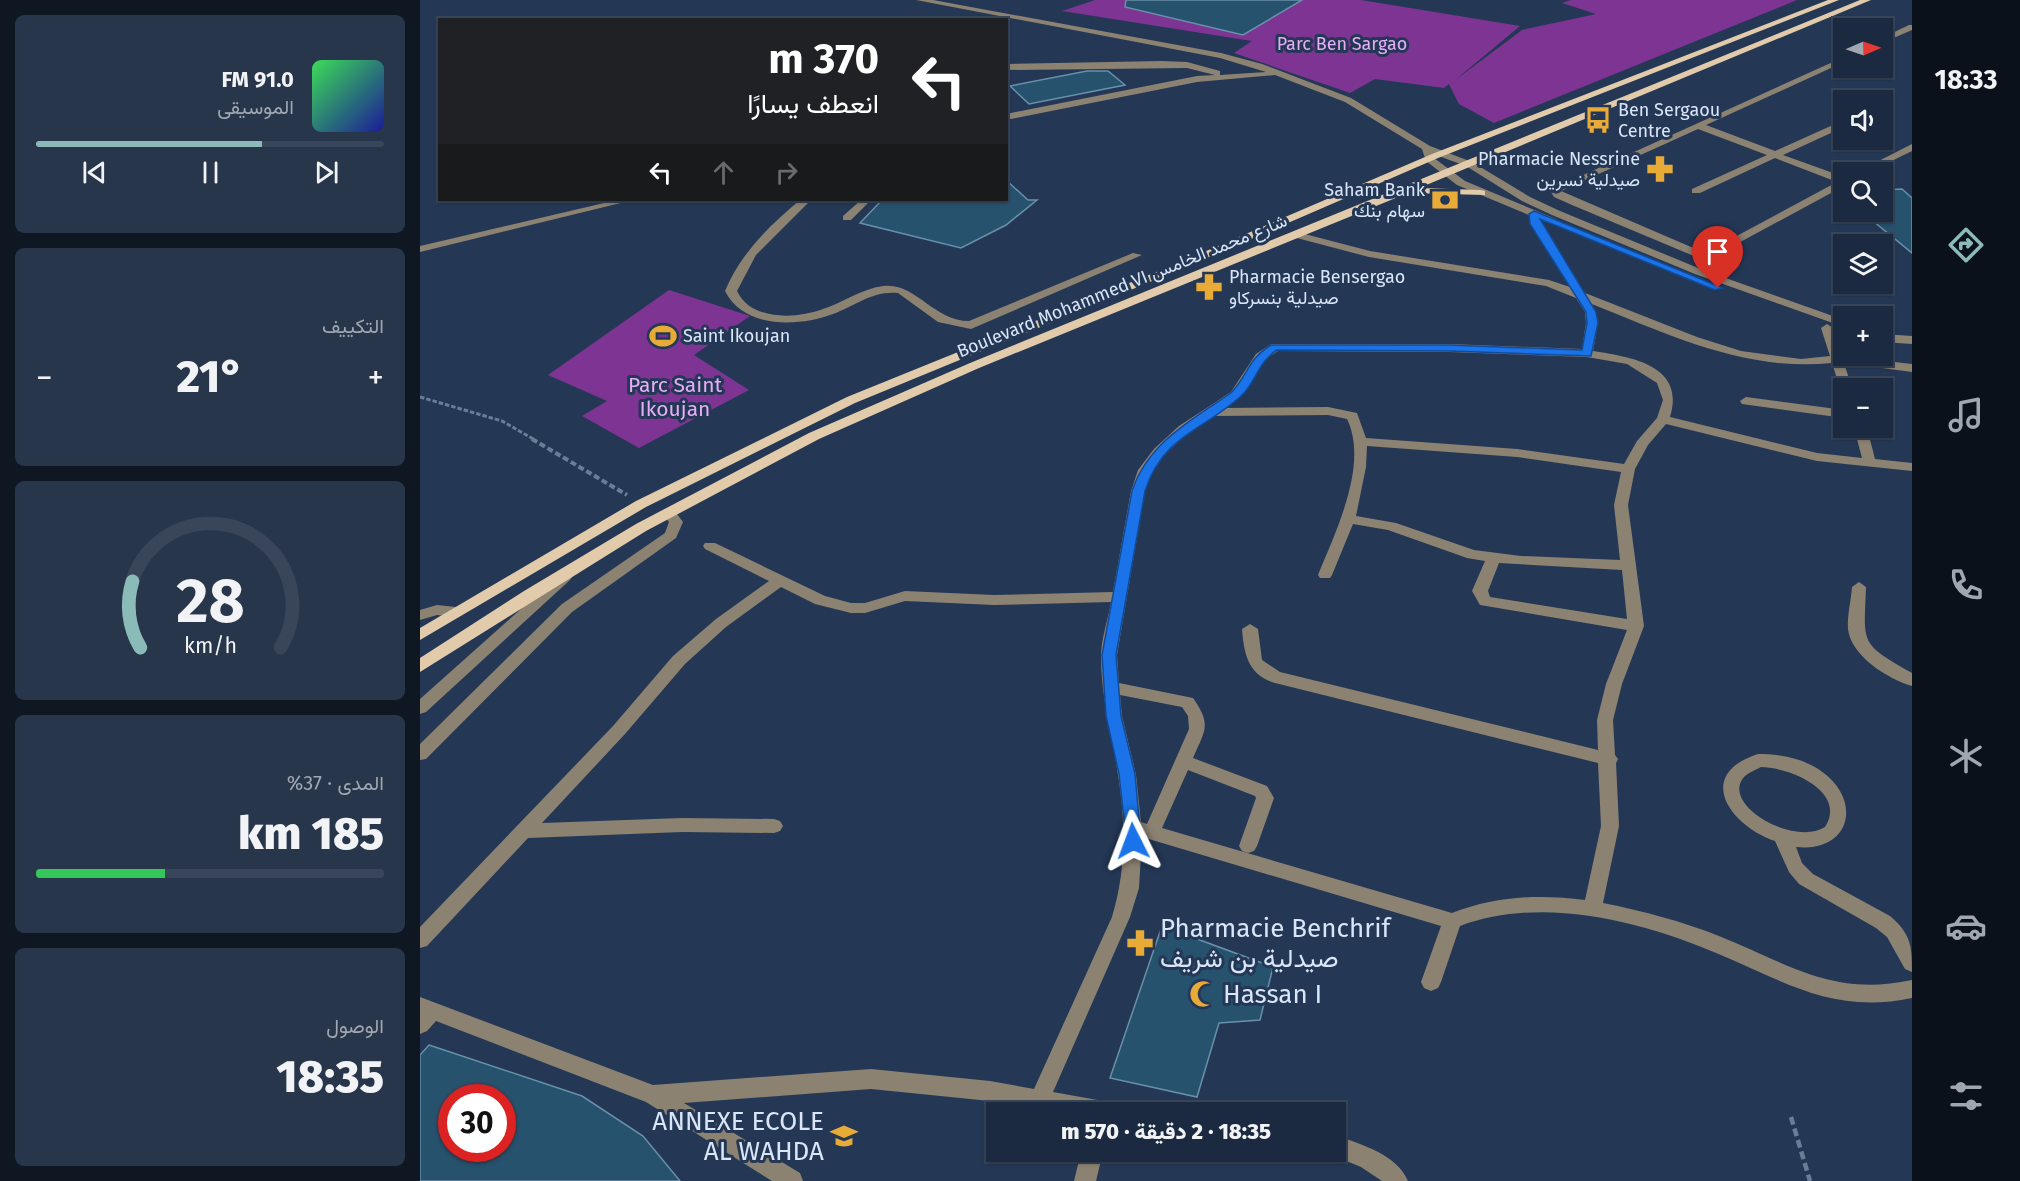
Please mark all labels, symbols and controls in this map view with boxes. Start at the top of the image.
north arrow [1833,18,1893,78]
map controls [1833,18,1893,438]
park label: Parc Ben Sargao [1277,33,1407,55]
text: 370 m [768,34,879,84]
icon: left [900,42,978,120]
text: 18:33 [1934,64,1998,96]
text: 91.0 FM [221,66,294,93]
text: انعطف يسارًا [747,88,879,120]
button: sound [1833,90,1893,150]
text: الموسيقى [217,95,294,119]
place label: Ben Sergaou Centre [1618,99,1720,142]
bus stop icon: Ben Sergaou Centre [1583,105,1613,135]
place label: Pharmacie Nessrine صيدلية نسرين [1478,148,1640,191]
pharmacy icon: Pharmacie Nessrine صيدلية نسرين [1645,154,1675,184]
icon: previous [78,156,111,189]
icon: pause [194,156,227,189]
icon: next [310,156,343,189]
icon: left [644,156,677,189]
icon: ahead [707,156,740,189]
icon: right [770,156,803,189]
button: search [1833,162,1893,222]
place label: Saham Bank سهام بنك [1324,179,1426,223]
bank icon: Saham Bank سهام بنك [1430,185,1460,215]
street label: Boulevard Mohammed VI شارع محمد الخامس [954,209,1291,363]
icon: directions [1945,224,1987,266]
pin [1692,226,1743,288]
button: layers [1833,234,1893,294]
icon: arrive [1701,235,1734,268]
place label: Pharmacie Bensergao صيدلية بنسركاو [1229,266,1405,309]
pharmacy icon: Pharmacie Bensergao صيدلية بنسركاو [1194,272,1224,302]
button: + [1833,306,1893,366]
text: التكييف [322,314,384,338]
sports icon: Saint Ikoujan [648,321,678,351]
place label: Saint Ikoujan [683,325,790,347]
text: 21° [176,350,244,404]
text: − [36,358,53,398]
text: + [368,358,384,398]
park label: Parc Saint Ikoujan [628,372,723,422]
button: − [1833,378,1893,438]
icon: music [1945,394,1987,436]
text: 28 [176,564,244,639]
icon: phone [1945,564,1987,606]
text: km/h [183,633,237,659]
icon: climate [1945,735,1987,777]
text: المدى · 37% [287,771,384,795]
text: 185 km [238,807,384,861]
position arrow [1101,809,1165,873]
icon: car [1945,905,1987,947]
place label: Pharmacie Benchrif صيدلية بن شريف [1160,913,1392,974]
pharmacy icon: Pharmacie Benchrif صيدلية بن شريف [1125,928,1155,958]
mosque icon: Hassan I [1188,979,1218,1009]
place label: Hassan I [1223,979,1322,1010]
text: الوصول [326,1014,384,1038]
text: 18:35 [276,1050,384,1104]
icon: filters [1945,1075,1987,1117]
speed limit sign: 30 [438,1084,516,1162]
place label: ANNEXE ECOLE AL WAHDA [652,1106,824,1167]
text: 18:35 · 2 دقيقة · 570 m [1061,1118,1271,1145]
school or university icon: ANNEXE ECOLE AL WAHDA [829,1121,859,1151]

